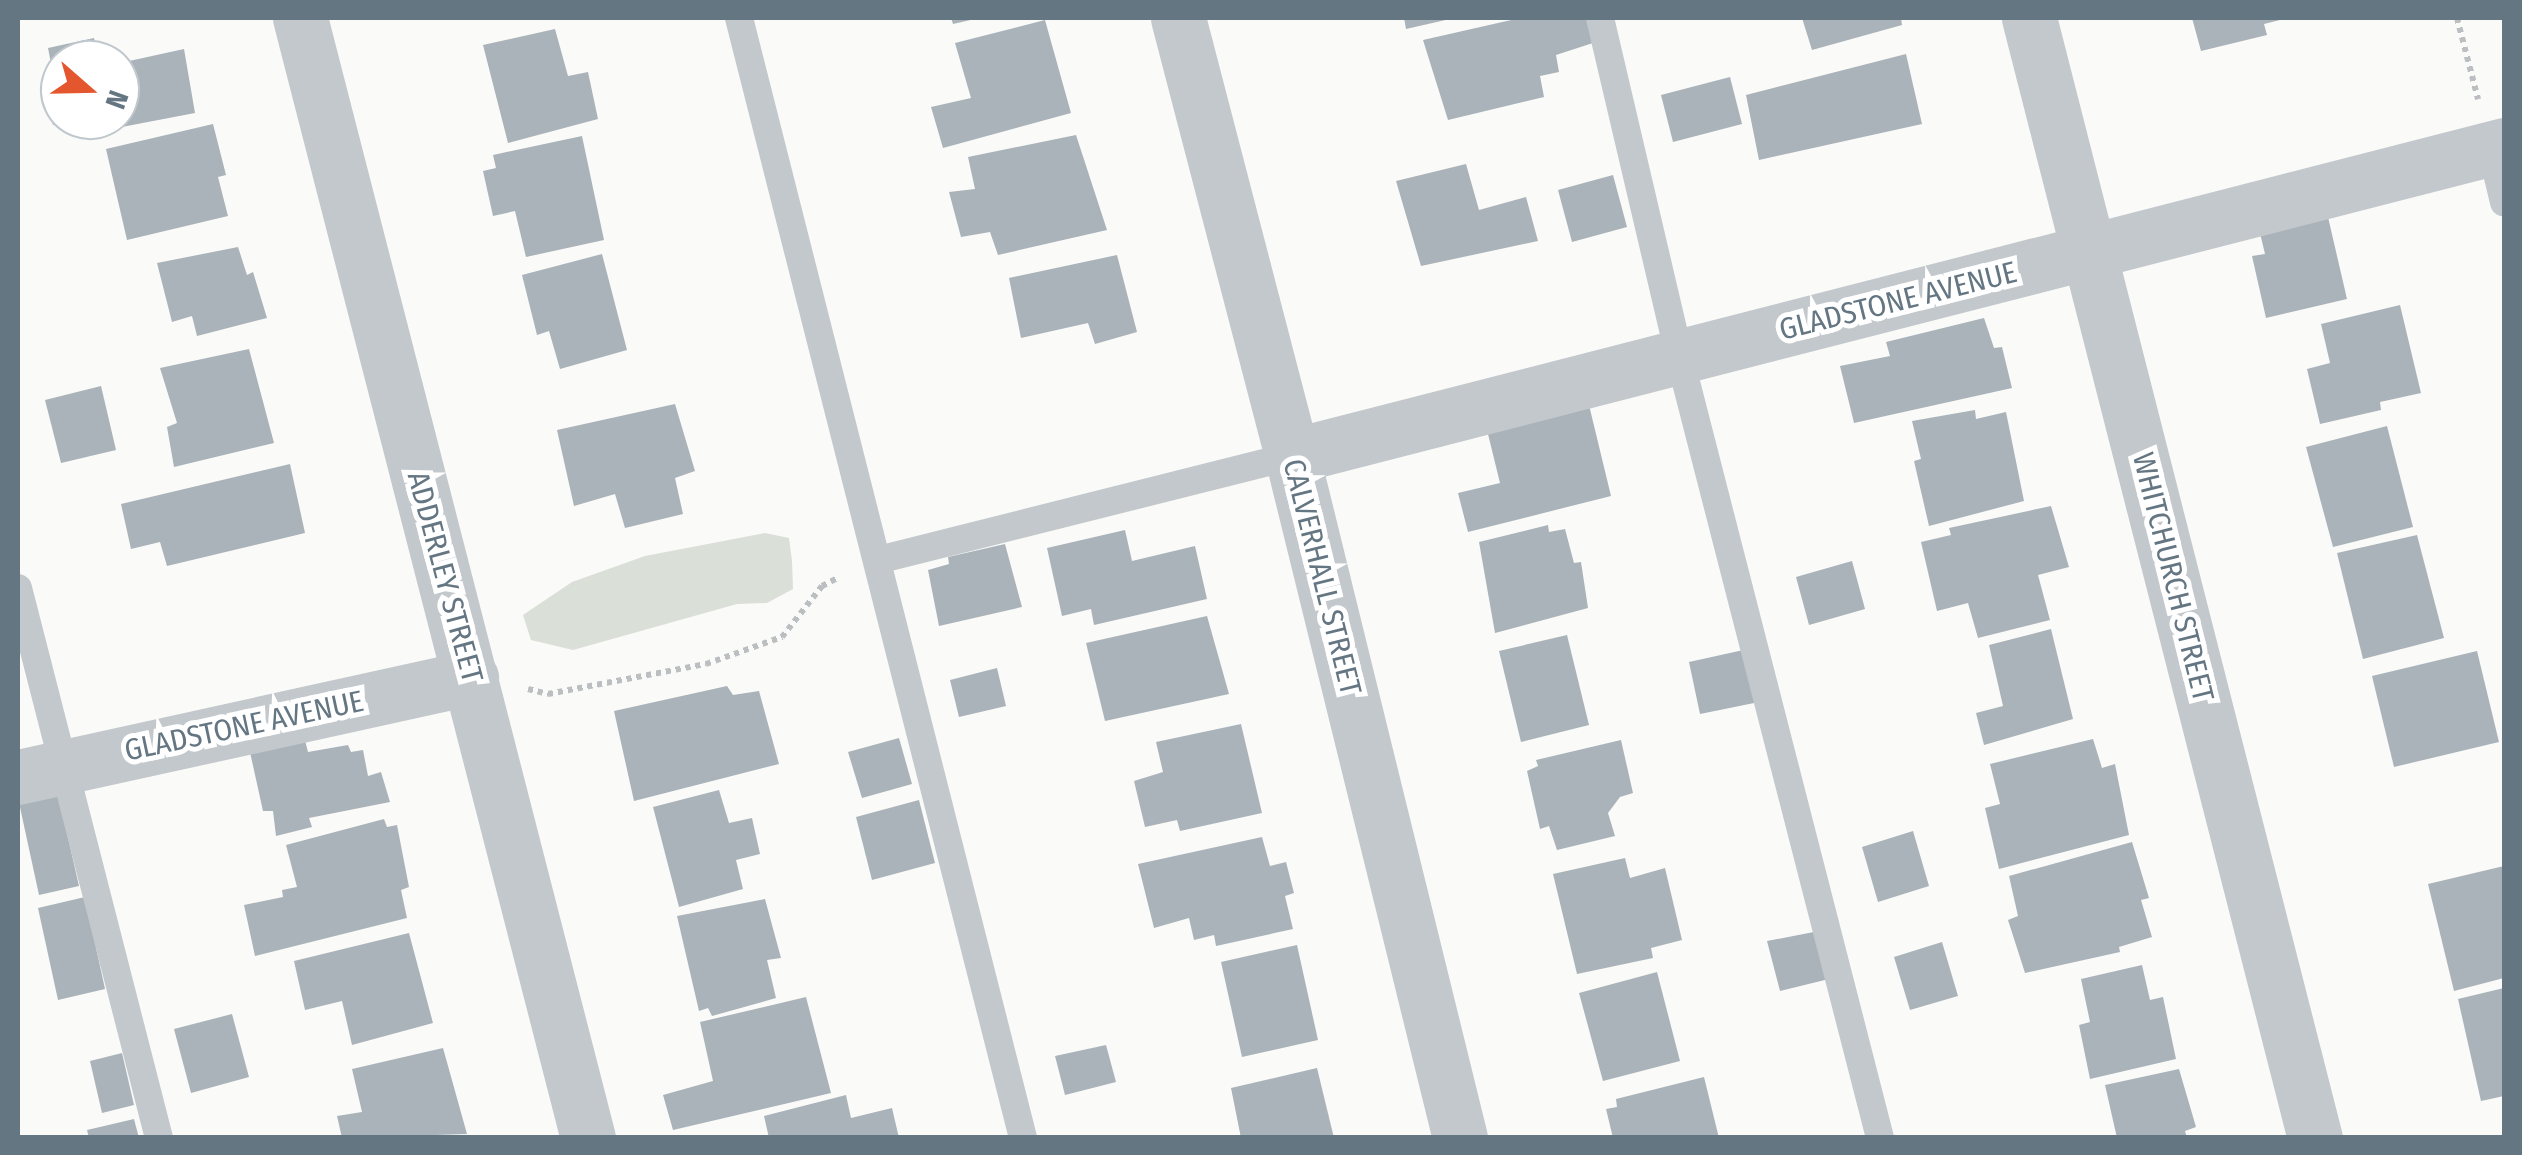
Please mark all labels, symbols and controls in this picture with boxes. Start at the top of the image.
north arrow [40,40,140,140]
text: N [98,86,135,113]
street label: GLADSTONE AVENUE [1775,254,2021,348]
street label: WHITCHURCH STREET [2125,449,2221,705]
street label: CALVERHALL STREET [1275,455,1369,699]
street label: ADDERLEY STREET [400,468,490,686]
street label: GLADSTONE AVENUE [121,683,367,769]

